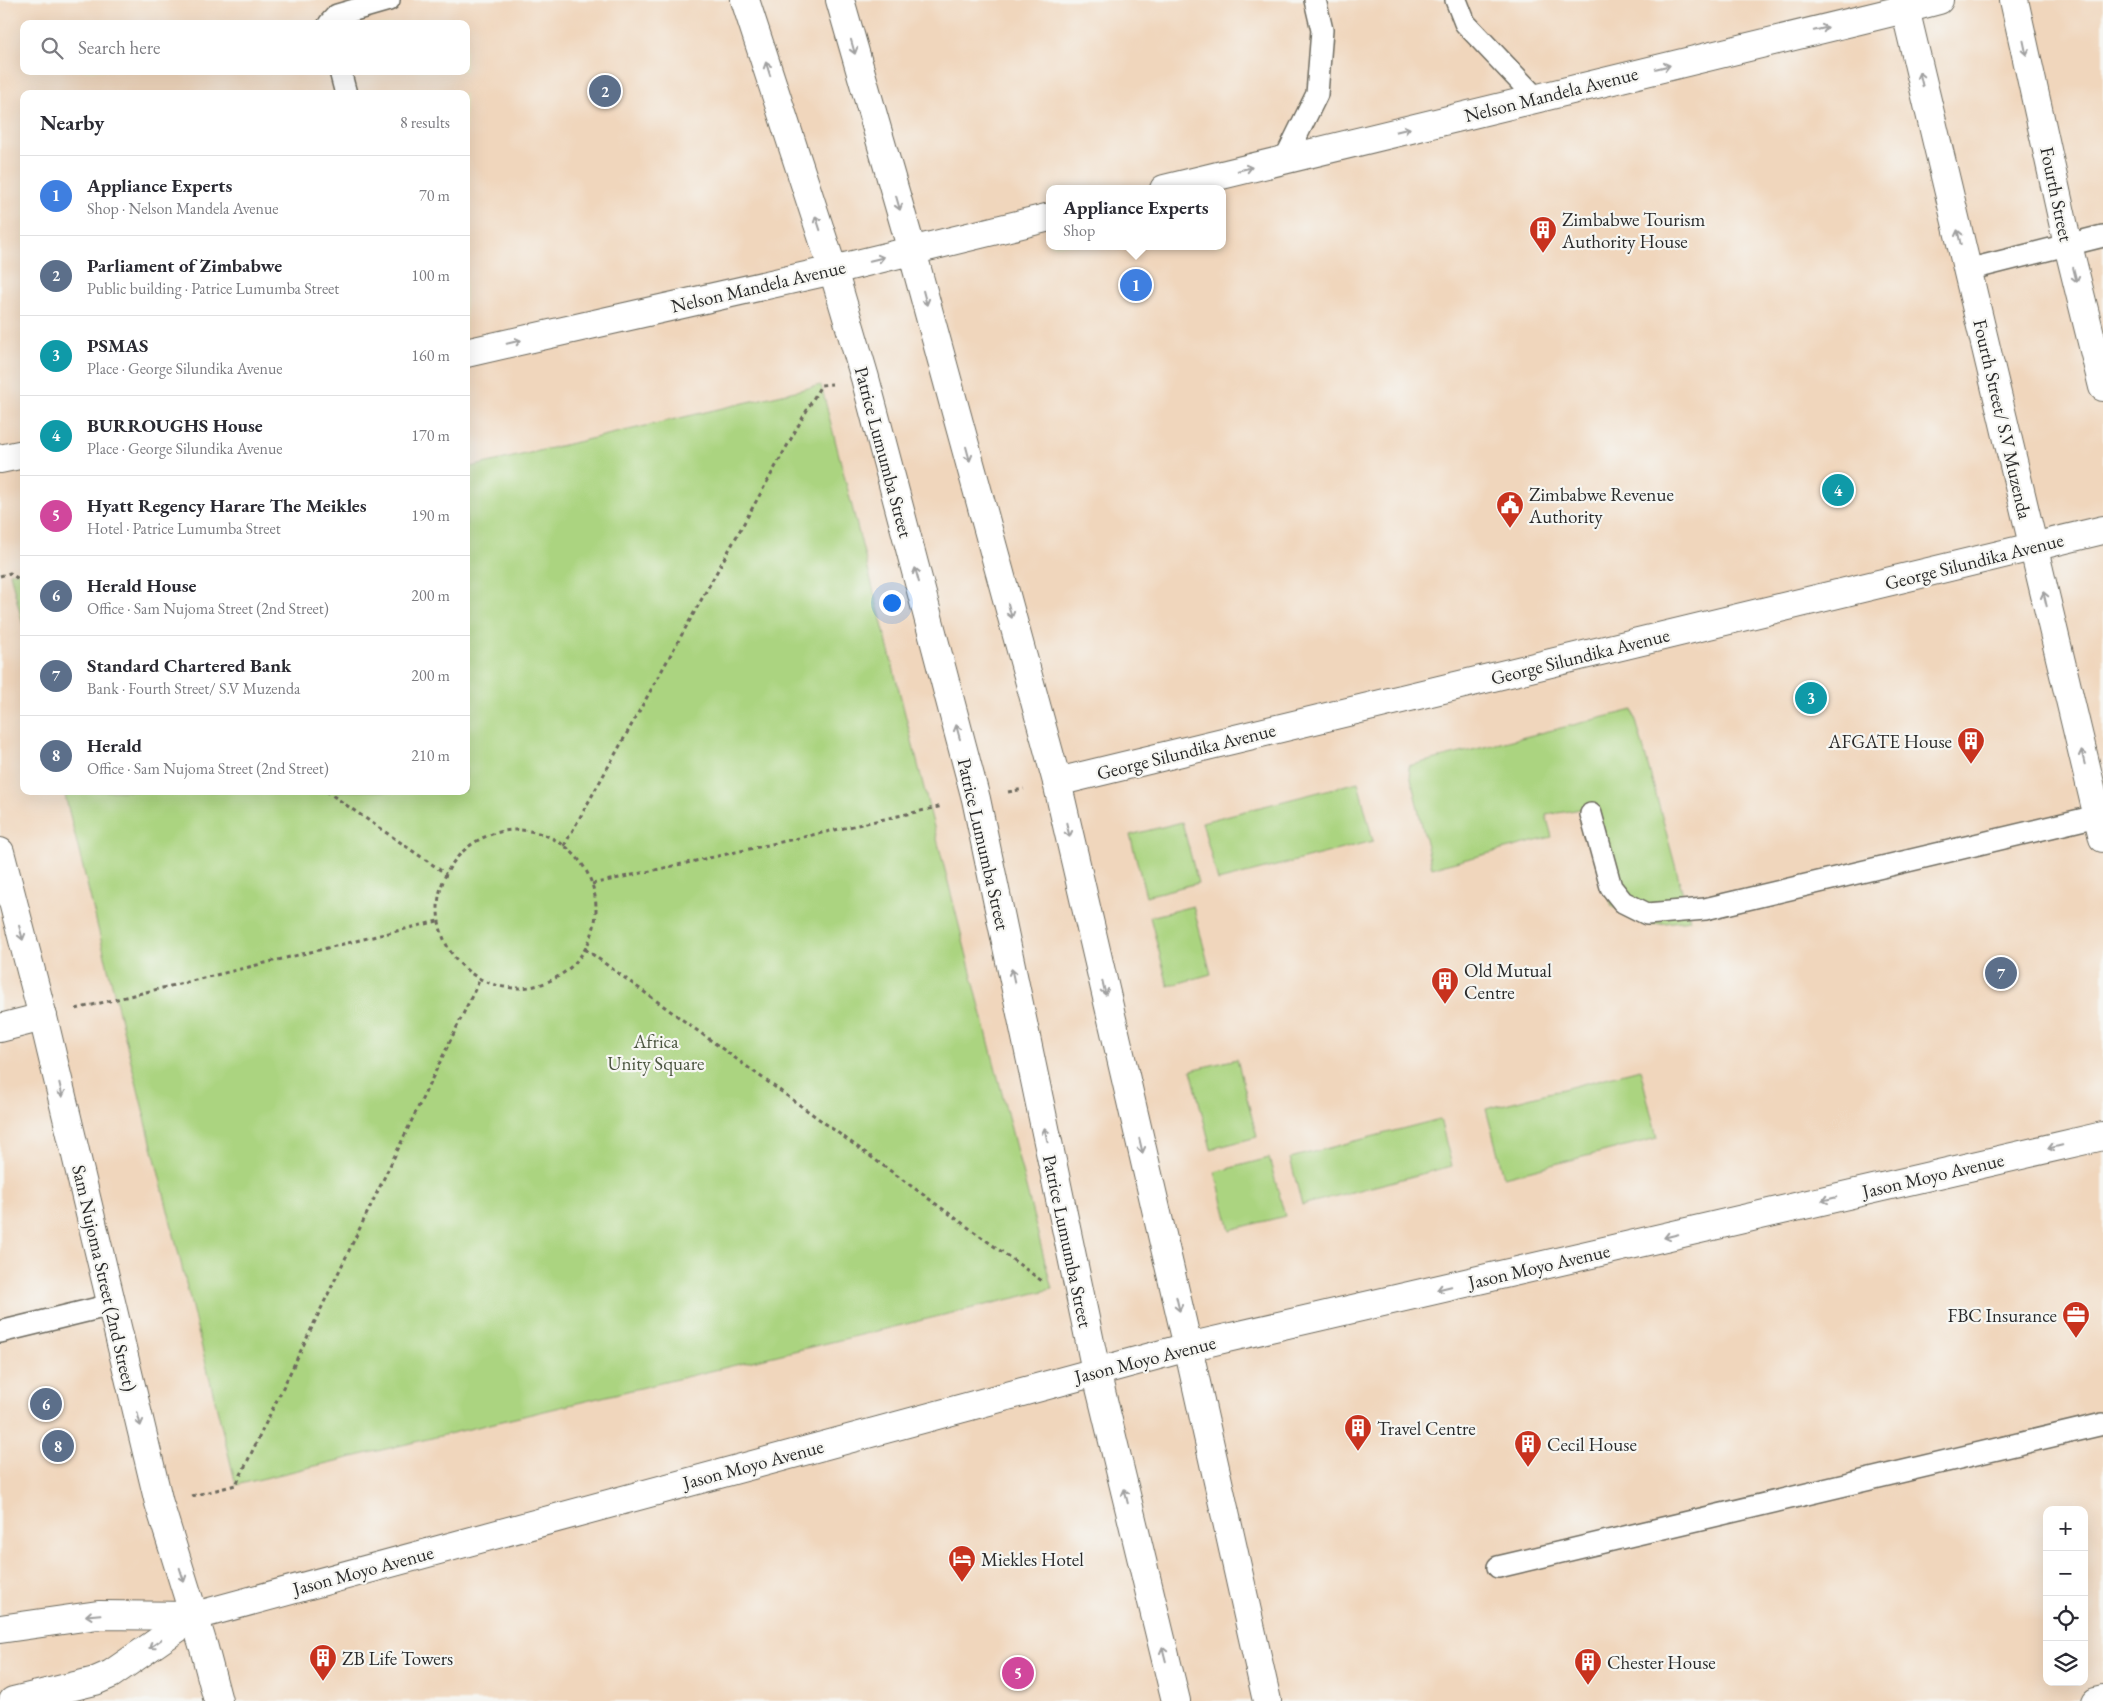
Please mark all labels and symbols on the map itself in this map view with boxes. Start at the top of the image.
one-way arrow [1812,24,1828,33]
one-way arrow [849,38,859,54]
one-way arrow [2020,39,2030,55]
one-way arrow [762,61,772,77]
street label: Nelson Mandela Avenue [1462,61,1641,128]
one-way arrow [1654,62,1670,71]
one-way arrow [1916,71,1925,87]
pin: 2 [589,72,621,110]
one-way arrow [1394,125,1410,134]
street label: Fourth Street [2034,144,2079,244]
one-way arrow [1237,164,1253,173]
one-way arrow [894,195,904,211]
place label: Zimbabwe Tourism Authority House [1561,207,1705,254]
building icon: Zimbabwe Tourism Authority House [1528,215,1558,254]
one-way arrow [813,216,822,232]
one-way arrow [1954,229,1963,245]
street label: Nelson Mandela Avenue [668,254,848,319]
one-way arrow [868,254,884,263]
pin: 1 [1120,266,1152,304]
one-way arrow [2071,266,2080,282]
one-way arrow [921,289,930,305]
street label: Fourth Street/ S.V Muzenda [1967,317,2038,522]
one-way arrow [505,337,521,346]
street label: Patrice Lumumba Street [849,364,918,540]
one-way arrow [963,446,973,462]
pin: 4 [1822,471,1854,509]
place label: Zimbabwe Revenue Authority [1528,482,1674,529]
public building icon: Zimbabwe Revenue Authority [1495,490,1525,529]
street label: George Silundika Avenue [1882,527,2066,596]
one-way arrow [911,567,921,583]
your location [879,590,905,616]
one-way arrow [2040,592,2049,608]
one-way arrow [1006,603,1016,619]
street label: George Silundika Avenue [1488,622,1672,691]
pin: 3 [1795,679,1827,717]
street label: George Silundika Avenue [1094,717,1278,786]
one-way arrow [953,724,962,740]
building icon: AFGATE House [1956,726,1986,765]
place label: AFGATE House [1827,729,1952,754]
one-way arrow [2078,750,2087,766]
street label: Patrice Lumumba Street [952,756,1015,933]
one-way arrow [1064,821,1073,837]
one-way arrow [17,924,27,940]
pin: 7 [1985,954,2017,992]
place label: Old Mutual Centre [1464,958,1552,1005]
building icon: Old Mutual Centre [1430,966,1460,1005]
one-way arrow [1007,968,1017,984]
one-way arrow [1100,979,1109,995]
park label: Africa Unity Square [608,1029,704,1076]
one-way arrow [57,1082,66,1098]
one-way arrow [1041,1127,1050,1143]
one-way arrow [1137,1138,1146,1154]
one-way arrow [2048,1143,2064,1152]
street label: Jason Moyo Avenue [1858,1147,2006,1204]
street label: Patrice Lumumba Street [1037,1152,1098,1330]
street label: Sam Nujoma Street (2nd Street) [66,1162,143,1394]
one-way arrow [1821,1195,1837,1204]
one-way arrow [1663,1232,1679,1241]
street label: Jason Moyo Avenue [1464,1238,1612,1295]
one-way arrow [1437,1284,1453,1293]
one-way arrow [1174,1296,1183,1312]
office icon: FBC Insurance [2061,1300,2091,1339]
place label: FBC Insurance [1947,1303,2057,1328]
street label: Jason Moyo Avenue [1070,1330,1218,1390]
pin: 6 [30,1385,62,1423]
one-way arrow [135,1410,144,1426]
building icon: Travel Centre [1343,1413,1373,1452]
place label: Travel Centre [1377,1416,1476,1441]
pin: 8 [42,1427,74,1465]
building icon: Cecil House [1513,1429,1543,1468]
place label: Cecil House [1547,1432,1637,1457]
street label: Jason Moyo Avenue [678,1434,826,1496]
one-way arrow [1121,1488,1130,1504]
street label: Jason Moyo Avenue [288,1540,436,1602]
hotel icon: Miekles Hotel [947,1544,977,1583]
place label: Miekles Hotel [981,1547,1084,1572]
one-way arrow [178,1567,187,1583]
one-way arrow [86,1611,102,1620]
one-way arrow [148,1639,162,1649]
building icon: ZB Life Towers [308,1643,338,1682]
place label: ZB Life Towers [342,1646,453,1671]
one-way arrow [1159,1646,1169,1662]
building icon: Chester House [1573,1647,1603,1686]
place label: Chester House [1607,1650,1716,1675]
pin: 5 [1002,1654,1034,1692]

